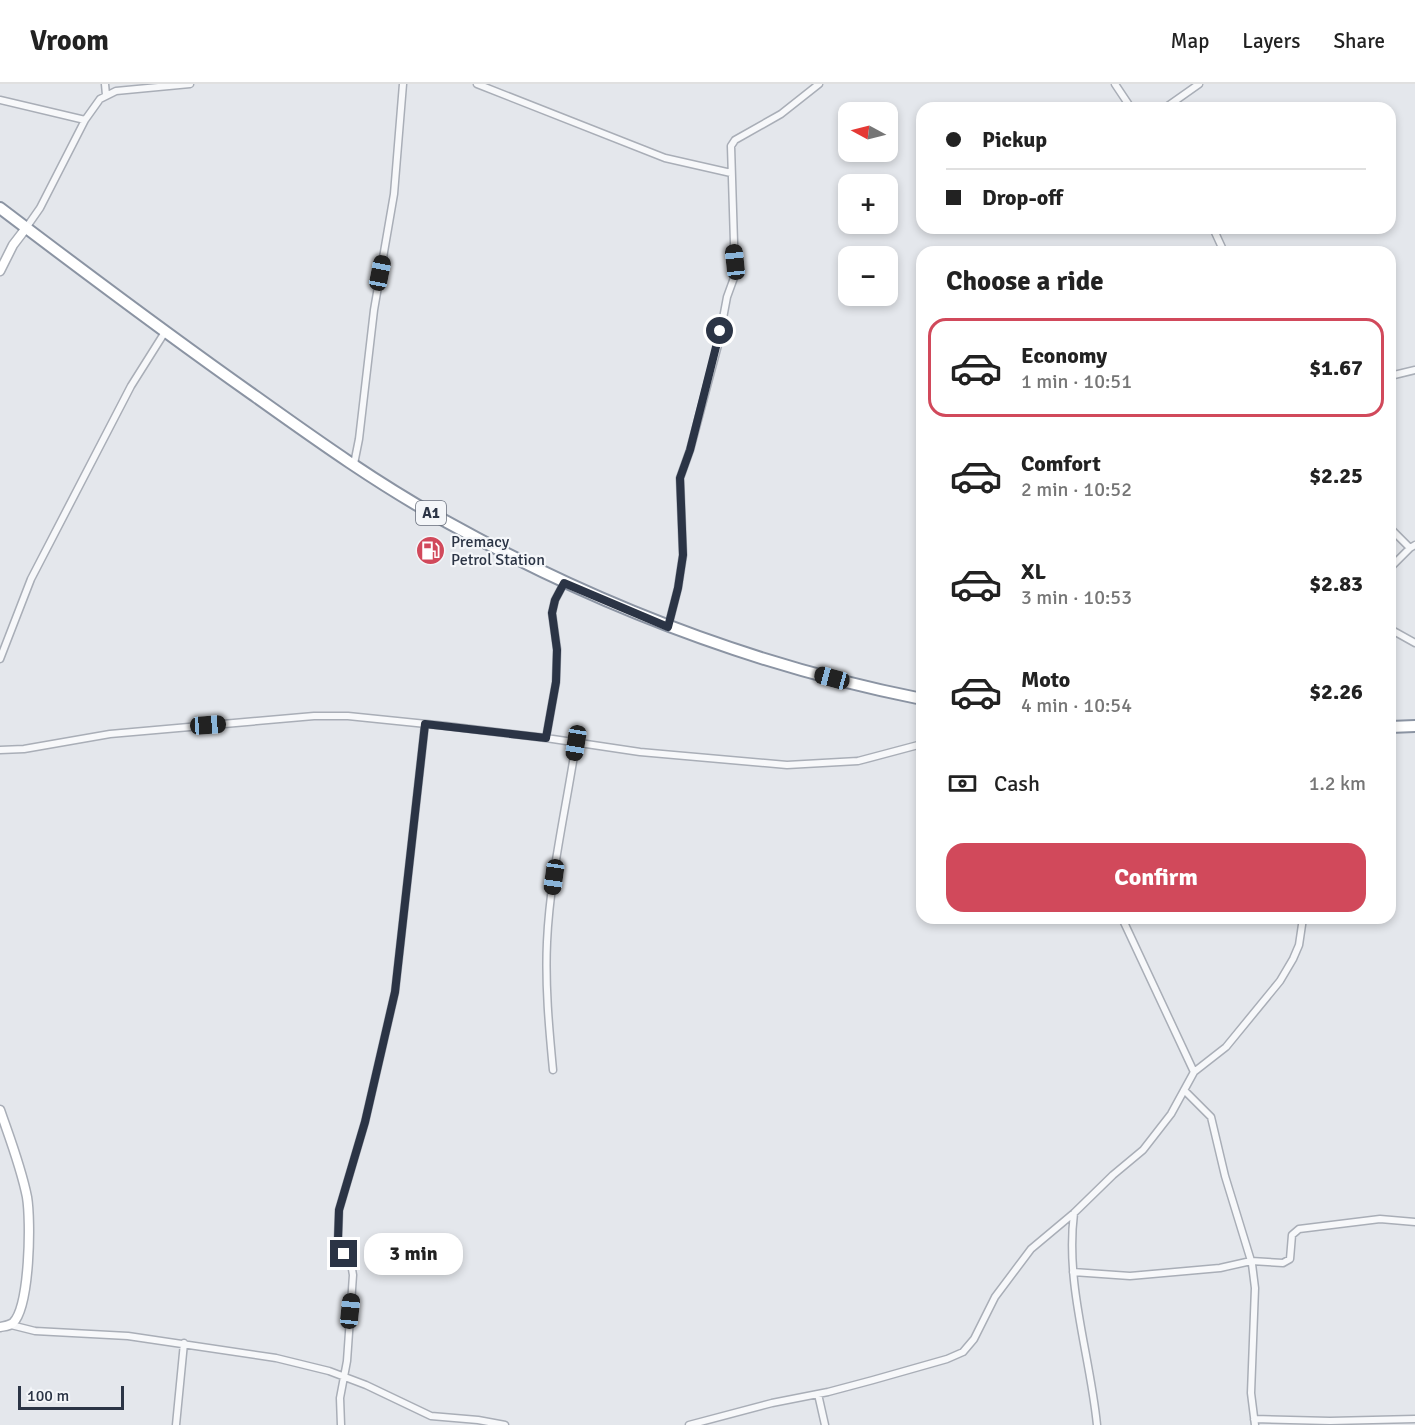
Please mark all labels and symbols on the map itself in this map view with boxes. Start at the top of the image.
north arrow [838,102,898,162]
car [724,243,746,281]
car [368,254,392,292]
route start [706,317,733,344]
road number: A1 [416,501,446,525]
place label: Premacy Petrol Station [451,532,545,570]
fuel station icon: Premacy Petrol Station [414,535,446,567]
car [812,665,852,691]
car [189,715,227,735]
car [564,724,588,762]
car [543,858,565,896]
callout: 3 min [365,1233,464,1275]
route end [330,1240,357,1267]
car [339,1292,361,1330]
scale bar [18,1383,124,1410]

